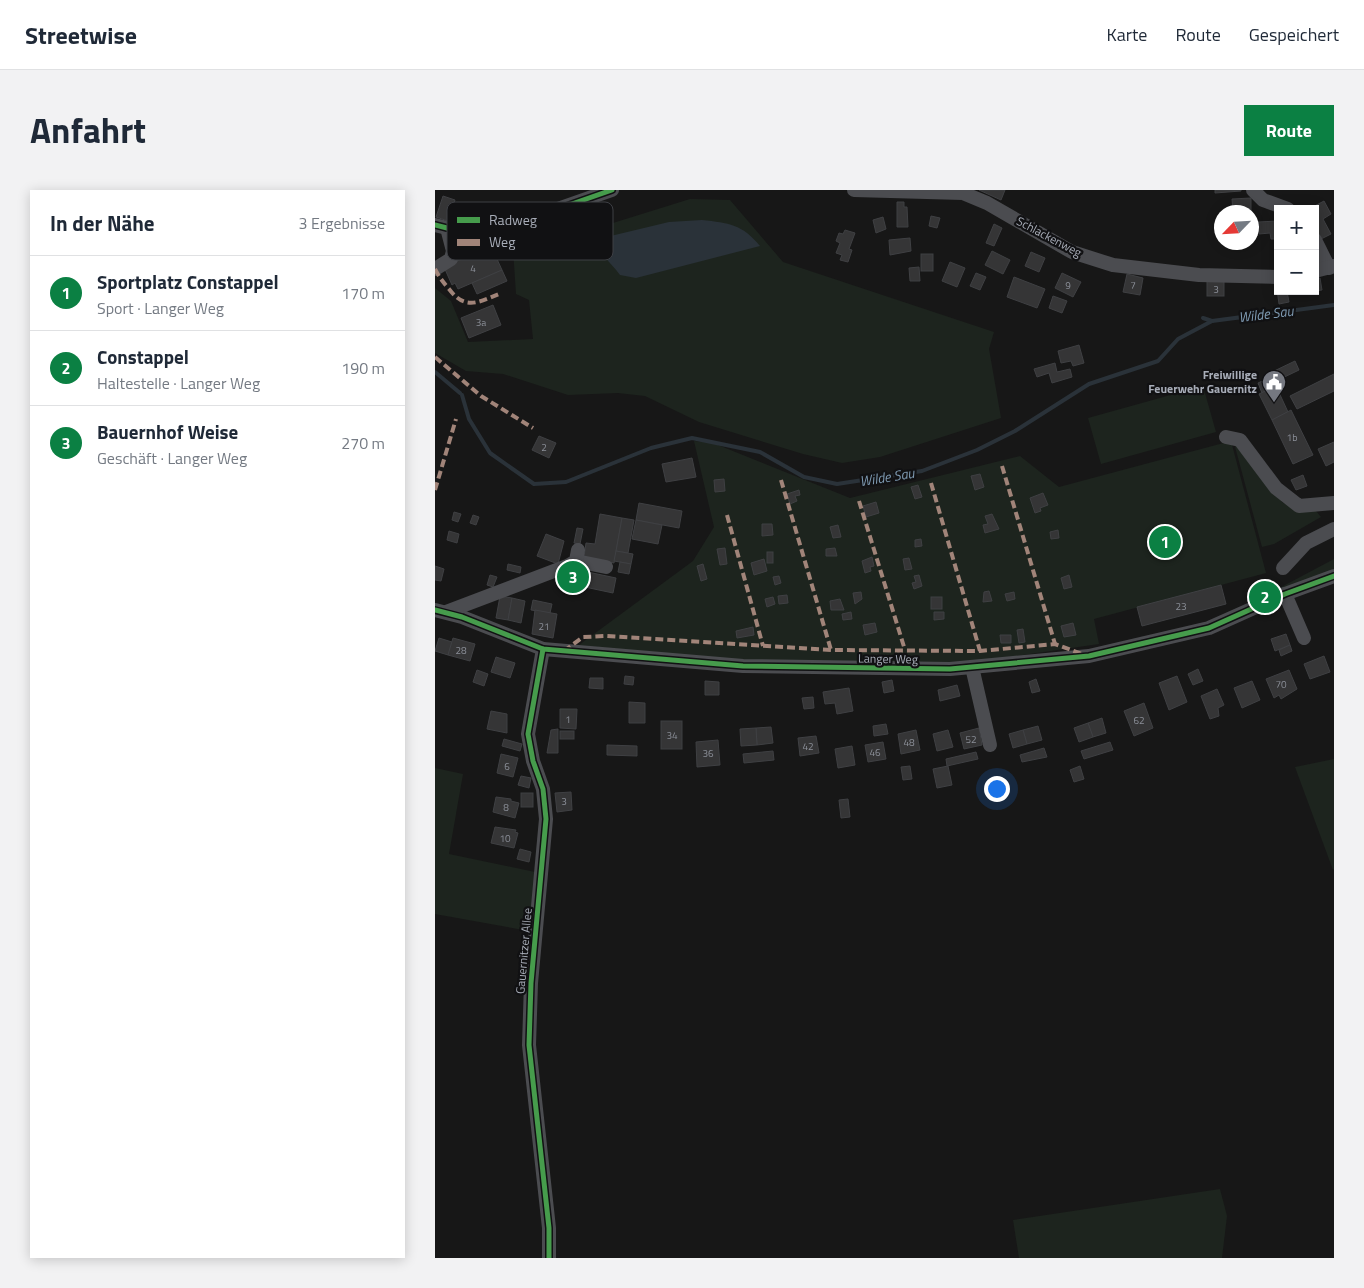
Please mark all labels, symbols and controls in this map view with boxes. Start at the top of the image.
text: Streetwise [25,17,137,53]
text: Karte [1106,21,1147,48]
text: Route [1175,21,1221,48]
text: Gespeichert [1249,21,1339,48]
text: Anfahrt [30,103,146,157]
button: Route [1244,105,1334,156]
legend [447,202,613,260]
north arrow [1214,205,1259,250]
map controls [1274,205,1319,295]
button: + [1274,205,1319,250]
text: In der Nähe [50,207,155,239]
text: Radweg [489,209,537,230]
text: 3 Ergebnisse [298,211,385,235]
street label: Schlackenweg [1013,211,1085,262]
text: Weg [489,231,515,252]
button: − [1274,250,1319,295]
house number: 4 [470,261,476,276]
text: Sportplatz Constappel [97,267,279,296]
house number: 9 [1065,278,1071,293]
house number: 7 [1130,278,1136,293]
text: 1 [62,281,70,305]
text: 170 m [341,281,385,305]
house number: 3 [1213,282,1219,297]
text: Sport · Langer Weg [97,296,224,320]
water label: Wilde Sau [1237,300,1296,327]
house number: 3a [476,315,486,330]
text: Constappel [97,342,189,371]
text: 2 [62,356,70,380]
text: 190 m [341,356,385,380]
place label: Freiwillige Feuerwehr Gauernitz [1148,365,1257,398]
public building icon: Freiwillige Feuerwehr Gauernitz [1261,369,1287,403]
text: Haltestelle · Langer Weg [97,371,260,395]
text: Bauernhof Weise [97,417,238,446]
house number: 1b [1287,430,1297,445]
text: 3 [62,431,70,455]
text: 270 m [341,431,385,455]
house number: 2 [541,440,547,455]
text: Geschäft · Langer Weg [97,446,247,470]
water label: Wilde Sau [858,462,917,491]
pin: 1 [1149,523,1181,561]
pin: 3 [557,558,589,596]
pin: 2 [1249,578,1281,616]
house number: 23 [1175,599,1187,614]
house number: 21 [538,619,550,634]
house number: 28 [455,643,467,658]
street label: Langer Weg [858,648,918,669]
house number: 70 [1275,677,1287,692]
house number: 1 [565,712,571,727]
house number: 62 [1133,713,1145,728]
house number: 34 [666,728,678,743]
house number: 52 [965,732,977,747]
house number: 48 [903,735,915,750]
house number: 42 [802,739,814,754]
house number: 46 [869,745,881,760]
house number: 36 [702,746,714,761]
house number: 6 [504,759,510,774]
your location [984,776,1010,802]
house number: 3 [561,794,567,809]
house number: 8 [503,800,509,815]
house number: 10 [499,831,511,846]
street label: Gauernitzer Allee [510,907,537,995]

